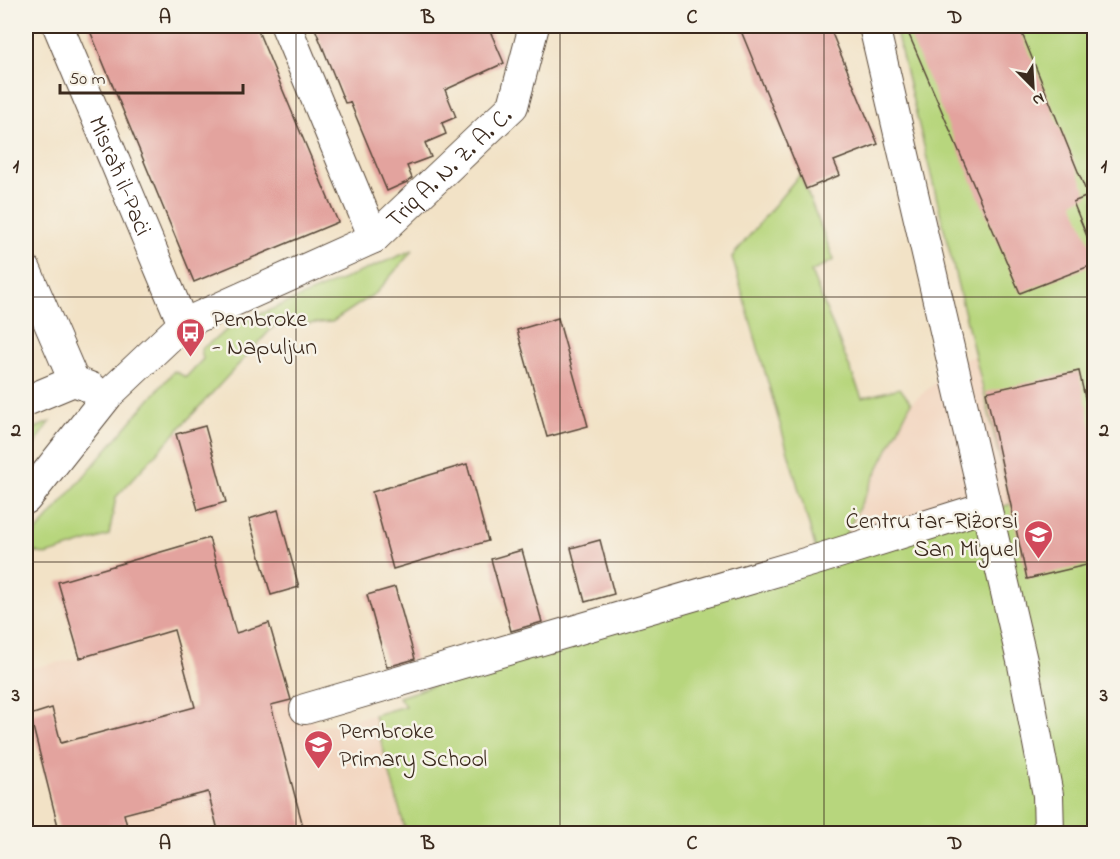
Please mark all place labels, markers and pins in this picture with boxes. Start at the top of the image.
place label: Pembroke - Napuljun [212,303,317,366]
bus stop icon: Pembroke - Napuljun [175,316,207,358]
place label: Ċentru tar-Riżorsi San Miguel [846,505,1018,568]
school or university icon: Ċentru tar-Riżorsi San Miguel [1023,518,1055,560]
place label: Pembroke Primary School [339,715,487,779]
school or university icon: Pembroke Primary School [302,728,334,770]

